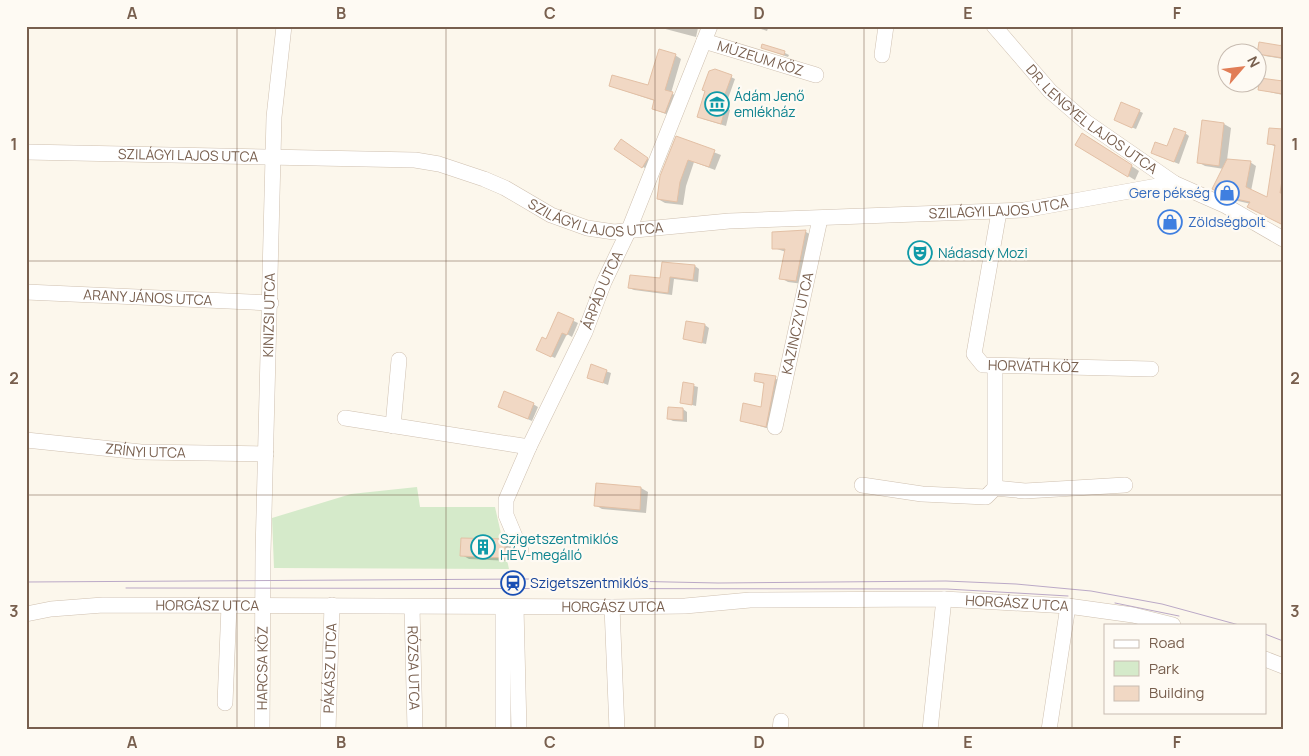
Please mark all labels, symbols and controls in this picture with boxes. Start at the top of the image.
text: A [127,2,138,24]
text: B [336,2,346,24]
text: C [544,2,556,24]
text: D [753,2,765,24]
text: E [963,2,973,24]
text: F [1173,2,1182,24]
street label: MÚZEUM KÖZ [715,36,806,80]
north arrow [1216,42,1266,92]
text: N [1243,53,1265,71]
street label: DR. LENGYEL LAJOS UTCA [1022,60,1162,178]
place label: Ádám Jenő emlékház [734,86,805,121]
museum icon: Ádám Jenő emlékház [704,91,730,117]
text: 1 [10,133,18,155]
text: 1 [1291,133,1299,155]
street label: SZILÁGYI LAJOS UTCA [118,144,258,166]
shop icon: Gere pékség [1214,180,1240,206]
place label: Gere pékség [1129,183,1210,202]
street label: SZILÁGYI LAJOS UTCA [928,192,1070,223]
street label: SZILÁGYI LAJOS UTCA [525,194,664,241]
shop icon: Zöldségbolt [1157,209,1183,235]
place label: Zöldségbolt [1188,212,1266,231]
theatre icon: Nádasdy Mozi [907,240,933,266]
place label: Nádasdy Mozi [938,243,1028,262]
street label: ÁRPÁD UTCA [577,247,627,332]
street label: KAZINCZY UTCA [777,270,817,376]
street label: KINIZSI UTCA [258,272,279,358]
street label: ARANY JÁNOS UTCA [83,285,213,309]
street label: HORVÁTH KÖZ [988,355,1080,376]
text: 2 [9,367,19,389]
text: 2 [1290,367,1300,389]
street label: ZRÍNYI UTCA [104,438,186,462]
place label: Szigetszentmiklós HÉV-megálló [500,529,618,564]
building icon: Szigetszentmiklós HÉV-megálló [470,534,496,560]
station icon: Szigetszentmiklós [500,570,526,596]
place label: Szigetszentmiklós [530,573,648,592]
street label: HORGÁSZ UTCA [965,590,1069,615]
street label: HORGÁSZ UTCA [156,595,259,615]
street label: HORGÁSZ UTCA [561,596,665,616]
text: 3 [9,600,19,622]
text: 3 [1290,600,1300,622]
street label: PÁKÁSZ UTCA [319,622,340,714]
legend [1104,624,1266,714]
street label: RÓZSA UTCA [403,625,425,711]
street label: HARCSA KÖZ [252,626,272,710]
text: Road [1149,632,1185,653]
text: Park [1149,658,1179,679]
text: Building [1149,682,1204,703]
text: A [127,731,138,753]
text: B [336,731,346,753]
text: C [544,731,556,753]
text: D [753,731,765,753]
text: E [963,731,973,753]
text: F [1173,731,1182,753]

